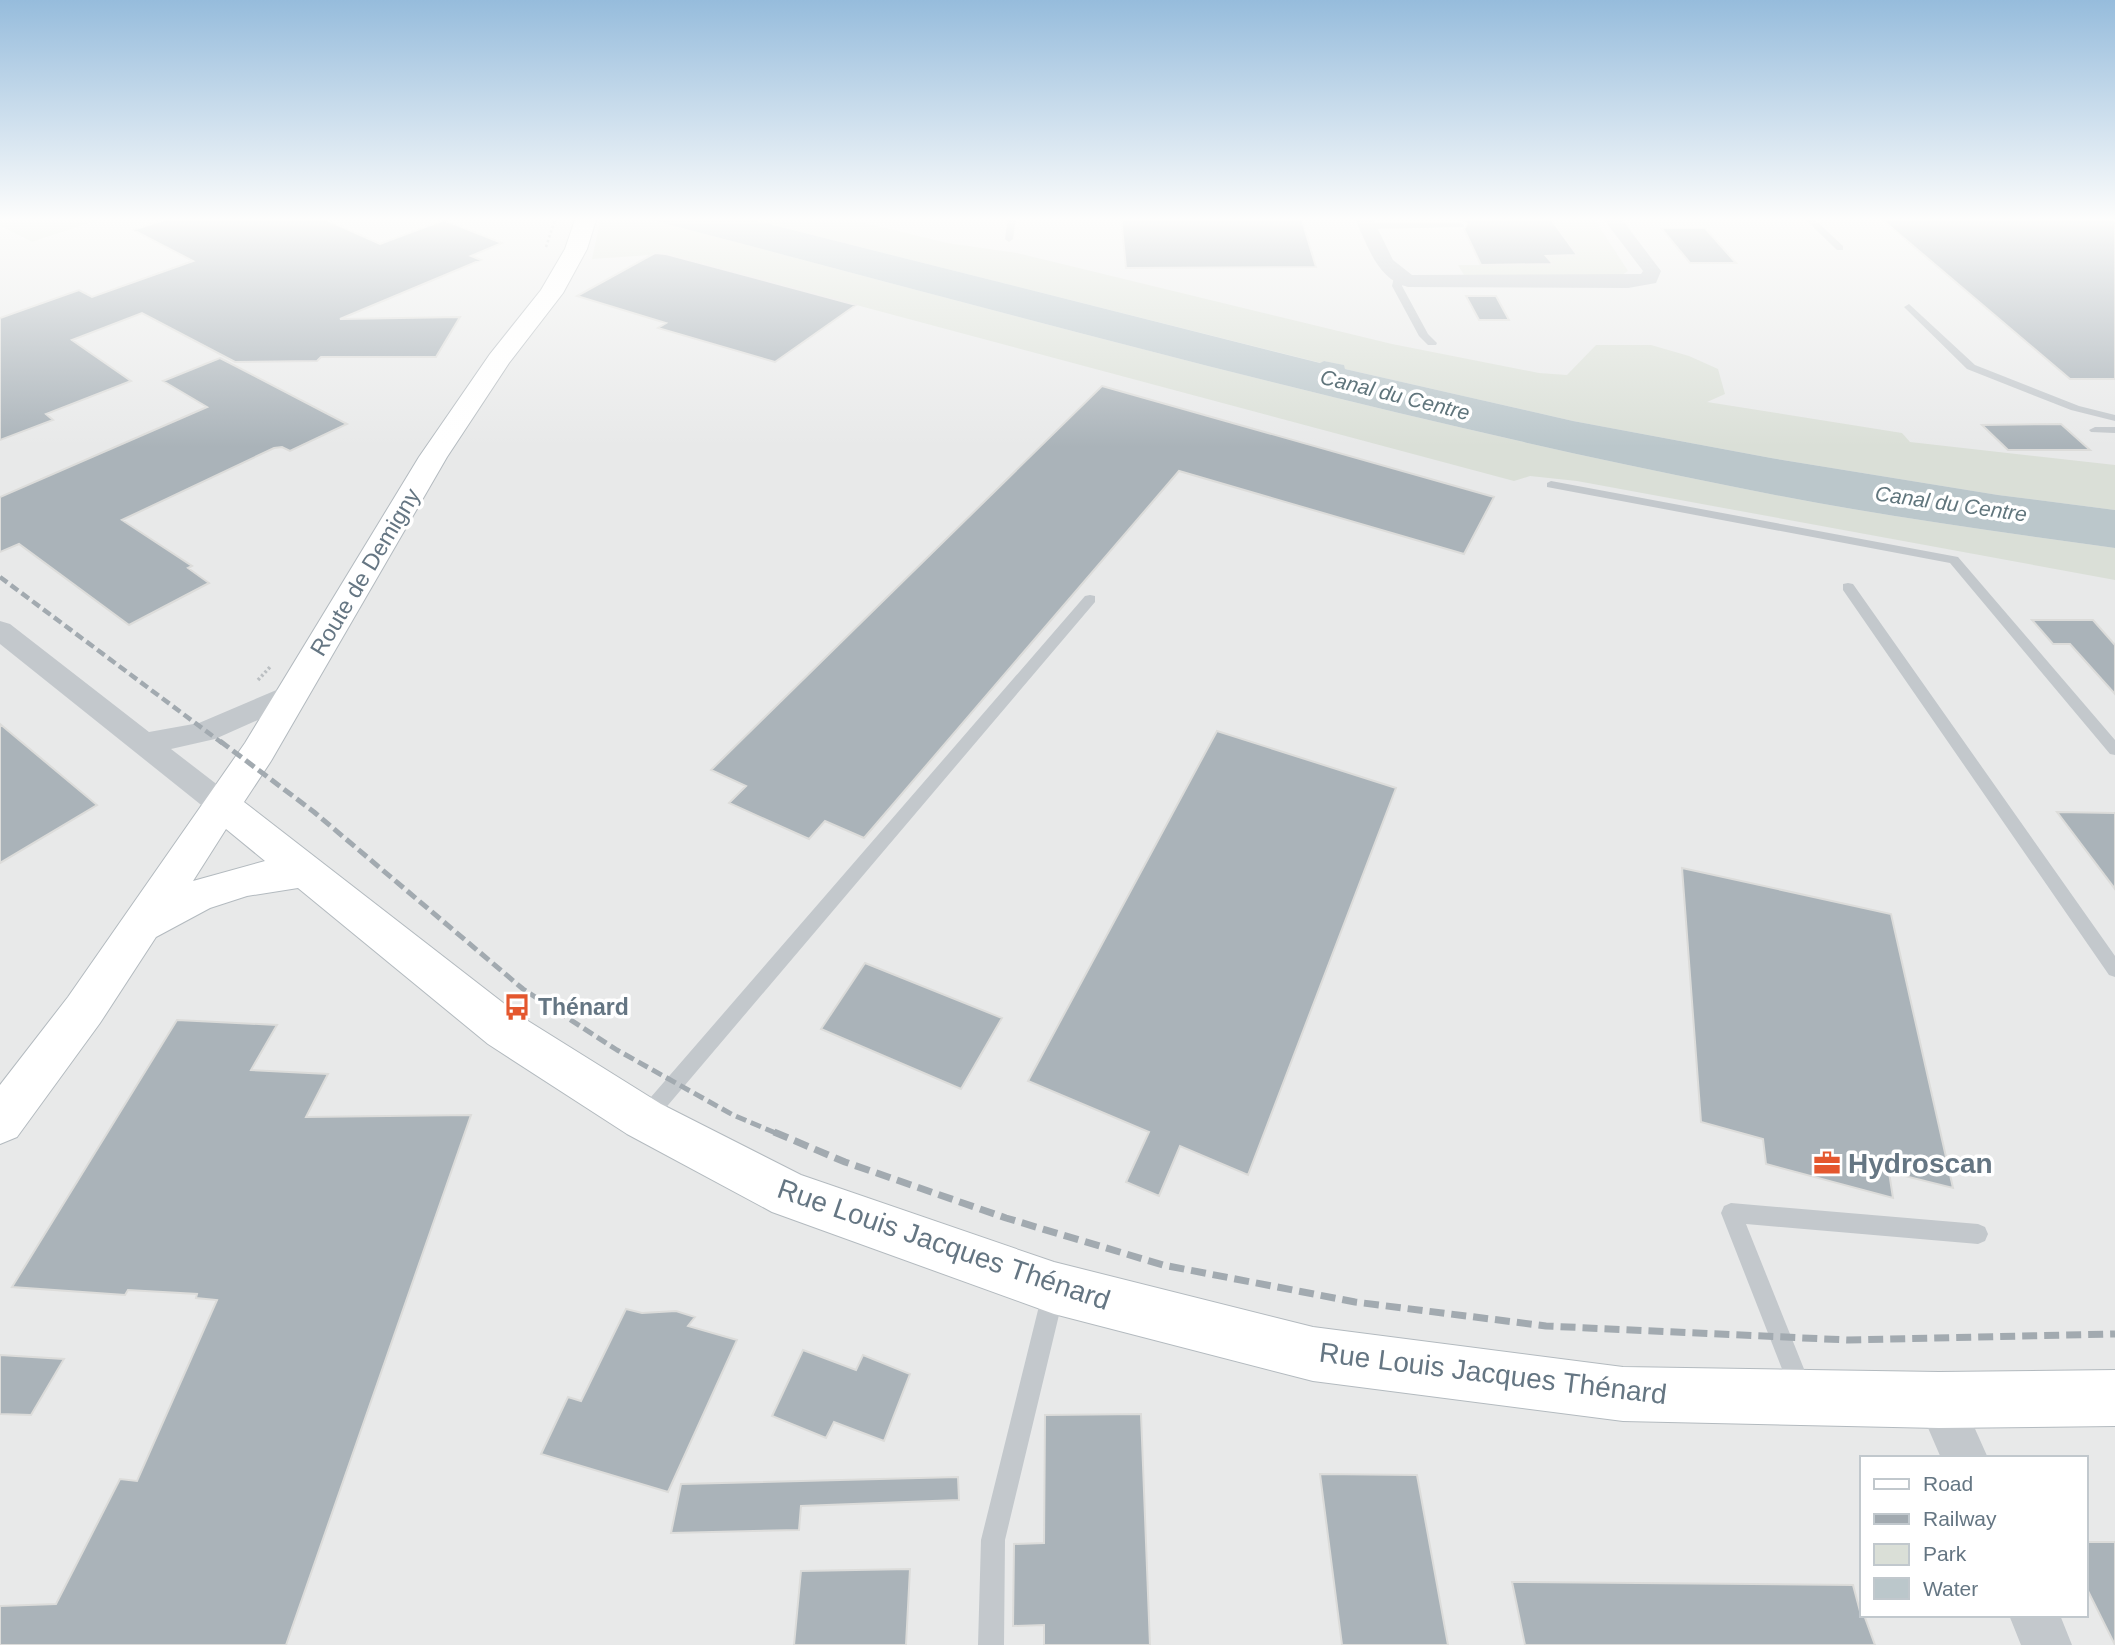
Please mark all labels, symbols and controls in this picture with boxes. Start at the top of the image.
water label: Canal du Centre [1318,365,1472,424]
water label: Canal du Centre [1874,481,2028,526]
street label: Route de Demigny [305,483,425,660]
bus stop icon: Thénard [502,992,532,1022]
place label: Thénard [538,994,629,1020]
office icon: Hydroscan [1812,1148,1842,1178]
place label: Hydroscan [1848,1148,1993,1179]
street label: Rue Louis Jacques Thénard [773,1173,1114,1316]
street label: Rue Louis Jacques Thénard [1317,1337,1668,1410]
legend [1860,1456,2087,1617]
text: Road [1923,1472,1973,1495]
text: Railway [1923,1507,1997,1530]
text: Park [1923,1542,1967,1565]
text: Water [1923,1577,1978,1600]

